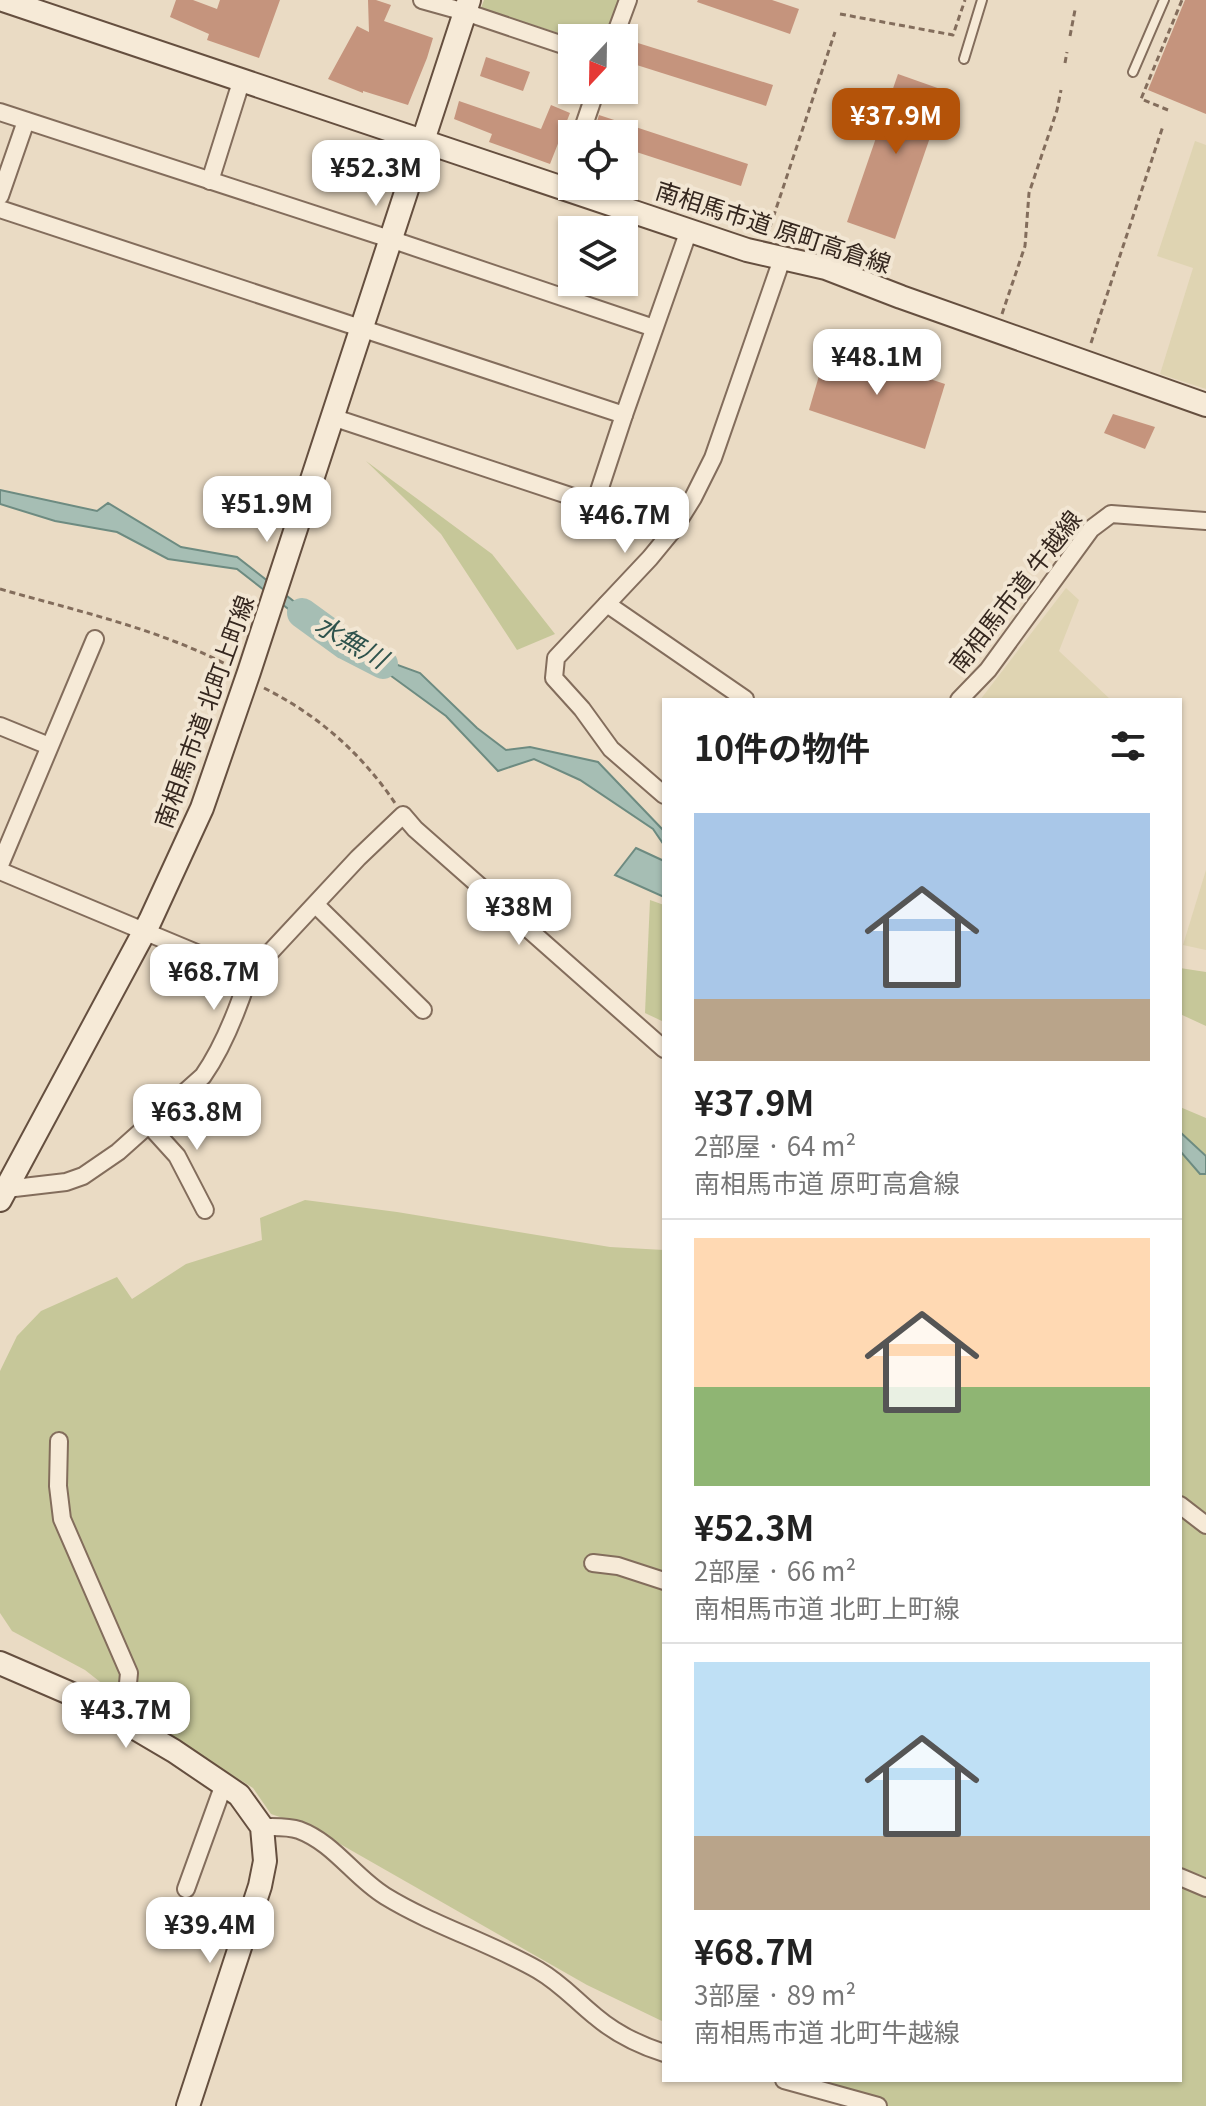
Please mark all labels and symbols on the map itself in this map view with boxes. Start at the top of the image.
north arrow [558,24,638,104]
pin: ¥37.9M [831,88,961,156]
pin: ¥52.3M [311,140,441,208]
street label: 南相馬市道 原町高倉線 [652,171,896,280]
pin: ¥48.1M [812,329,942,397]
pin: ¥51.9M [202,476,332,544]
pin: ¥46.7M [560,487,690,555]
street label: 南相馬市道 牛越線 [939,502,1089,679]
street label: 南相馬市道 北町上町線 [144,590,261,832]
water label: 水無川 [309,604,398,677]
pin: ¥38M [472,879,566,947]
pin: ¥68.7M [149,944,279,1012]
pin: ¥63.8M [132,1084,262,1152]
pin: ¥43.7M [61,1682,191,1750]
pin: ¥39.4M [145,1897,275,1965]

